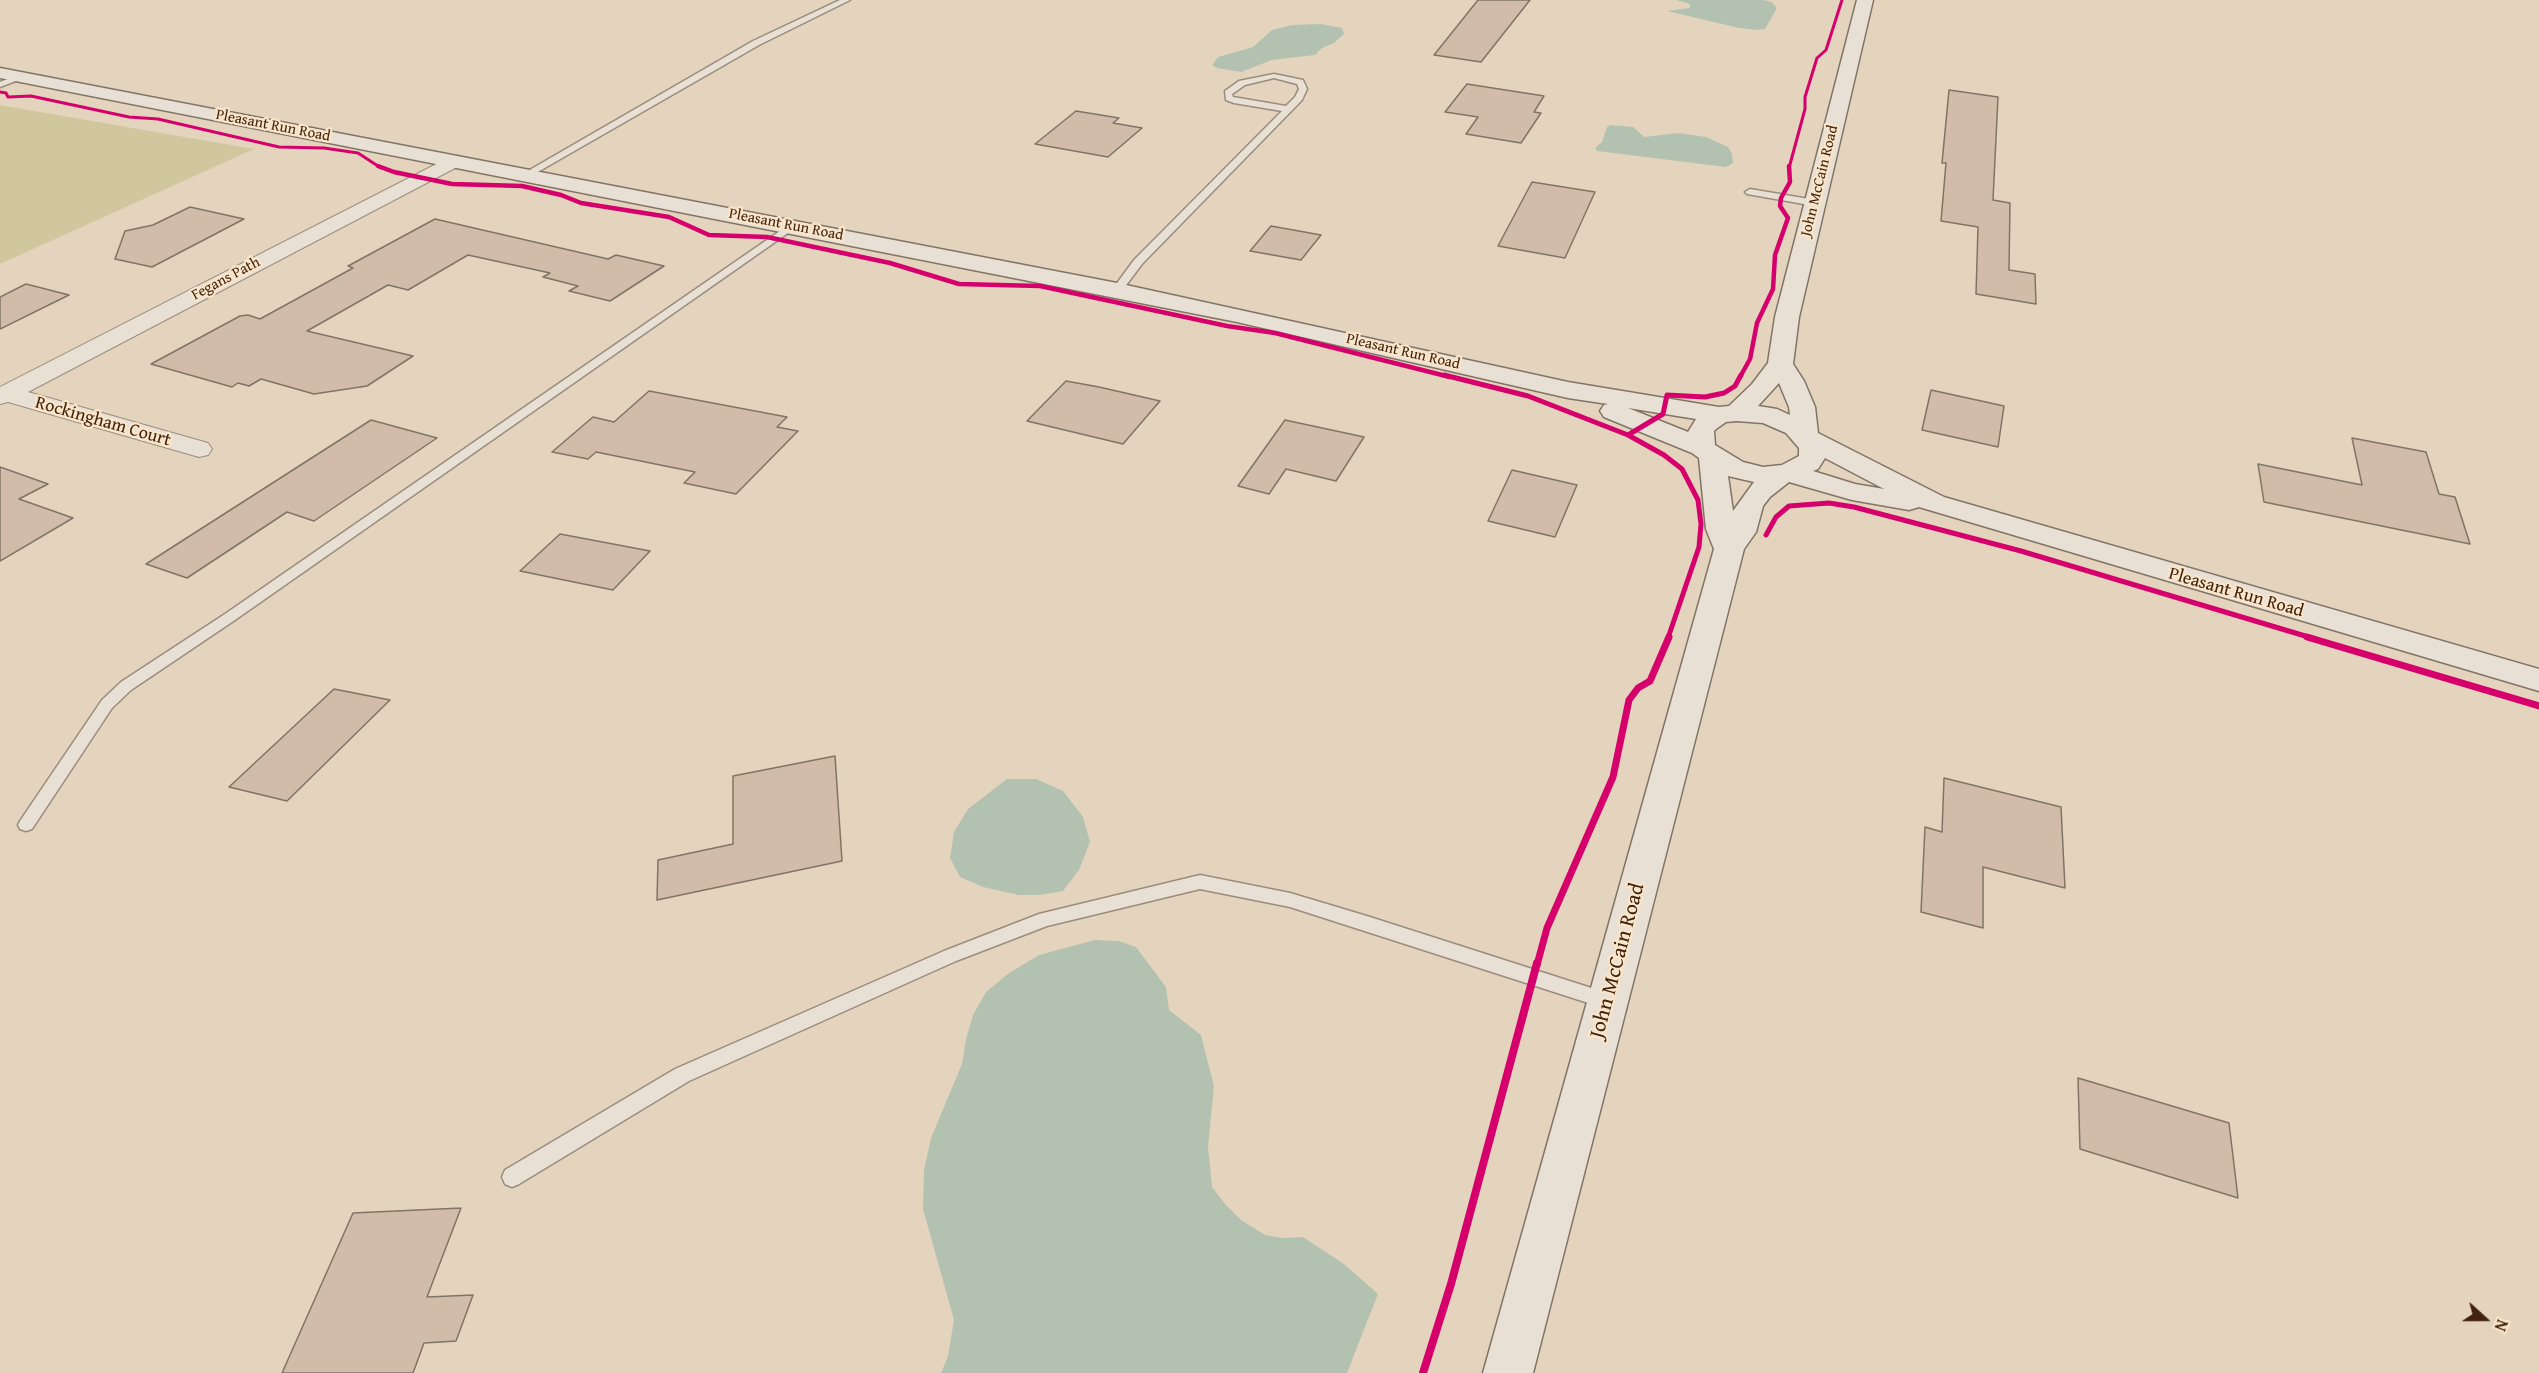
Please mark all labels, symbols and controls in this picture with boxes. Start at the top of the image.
street label: Pleasant Run Road [214,106,332,146]
street label: John McCain Road [1797,123,1843,239]
street label: Pleasant Run Road [727,205,845,245]
street label: Fegans Path [189,253,263,305]
street label: Pleasant Run Road [1344,330,1462,374]
street label: Rockingham Court [33,392,173,452]
street label: Pleasant Run Road [2166,563,2306,623]
street label: John McCain Road [1585,881,1651,1041]
north arrow [2455,1289,2515,1349]
text: N [2489,1316,2515,1335]

